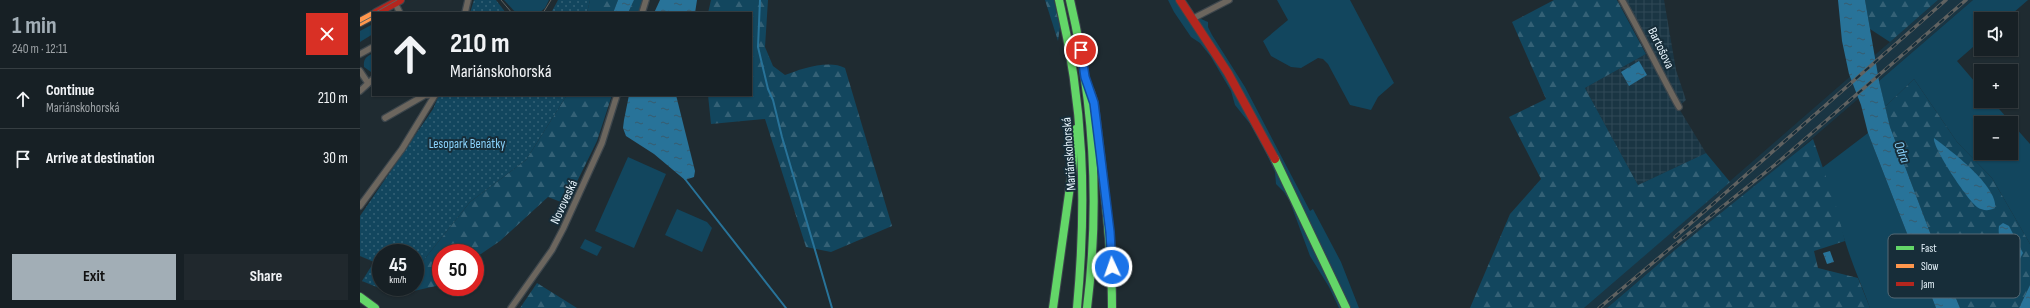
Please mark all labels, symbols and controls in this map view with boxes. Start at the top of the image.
text: 1 min [12,11,57,40]
map controls [1974,12,2018,160]
button: sound [1974,12,2018,56]
button: close [306,13,348,55]
street label: Bartošova [1644,25,1678,71]
text: 210 m [450,27,510,60]
icon: ahead [384,28,436,80]
pin [1064,33,1098,67]
icon: arrive [1070,39,1092,61]
text: 240 m · 12:11 [12,41,67,57]
text: Mariánskohorská [450,61,552,82]
button: + [1974,64,2018,108]
text: Continue [46,81,95,100]
icon: ahead [12,88,34,110]
text: 210 m [318,89,348,108]
text: Mariánskohorská [46,100,119,116]
button: − [1974,116,2018,160]
street label: Mariánskohorská [1058,117,1080,191]
park label: Lesopark Benátky [429,136,505,152]
water label: Odra [1890,139,1914,166]
icon: arrive [12,148,34,170]
text: Arrive at destination [46,149,155,168]
text: 30 m [323,149,348,168]
street label: Novoveská [547,177,581,227]
legend [1888,234,2020,298]
text: Fast [1921,242,1937,255]
speed limit sign: 50 [432,244,484,296]
position arrow [1091,246,1133,288]
text: 45 [389,253,407,277]
button: Exit [12,254,176,300]
button: Share [184,254,348,300]
text: Slow [1921,260,1938,273]
text: km/h [389,274,407,286]
text: Jam [1920,278,1935,291]

